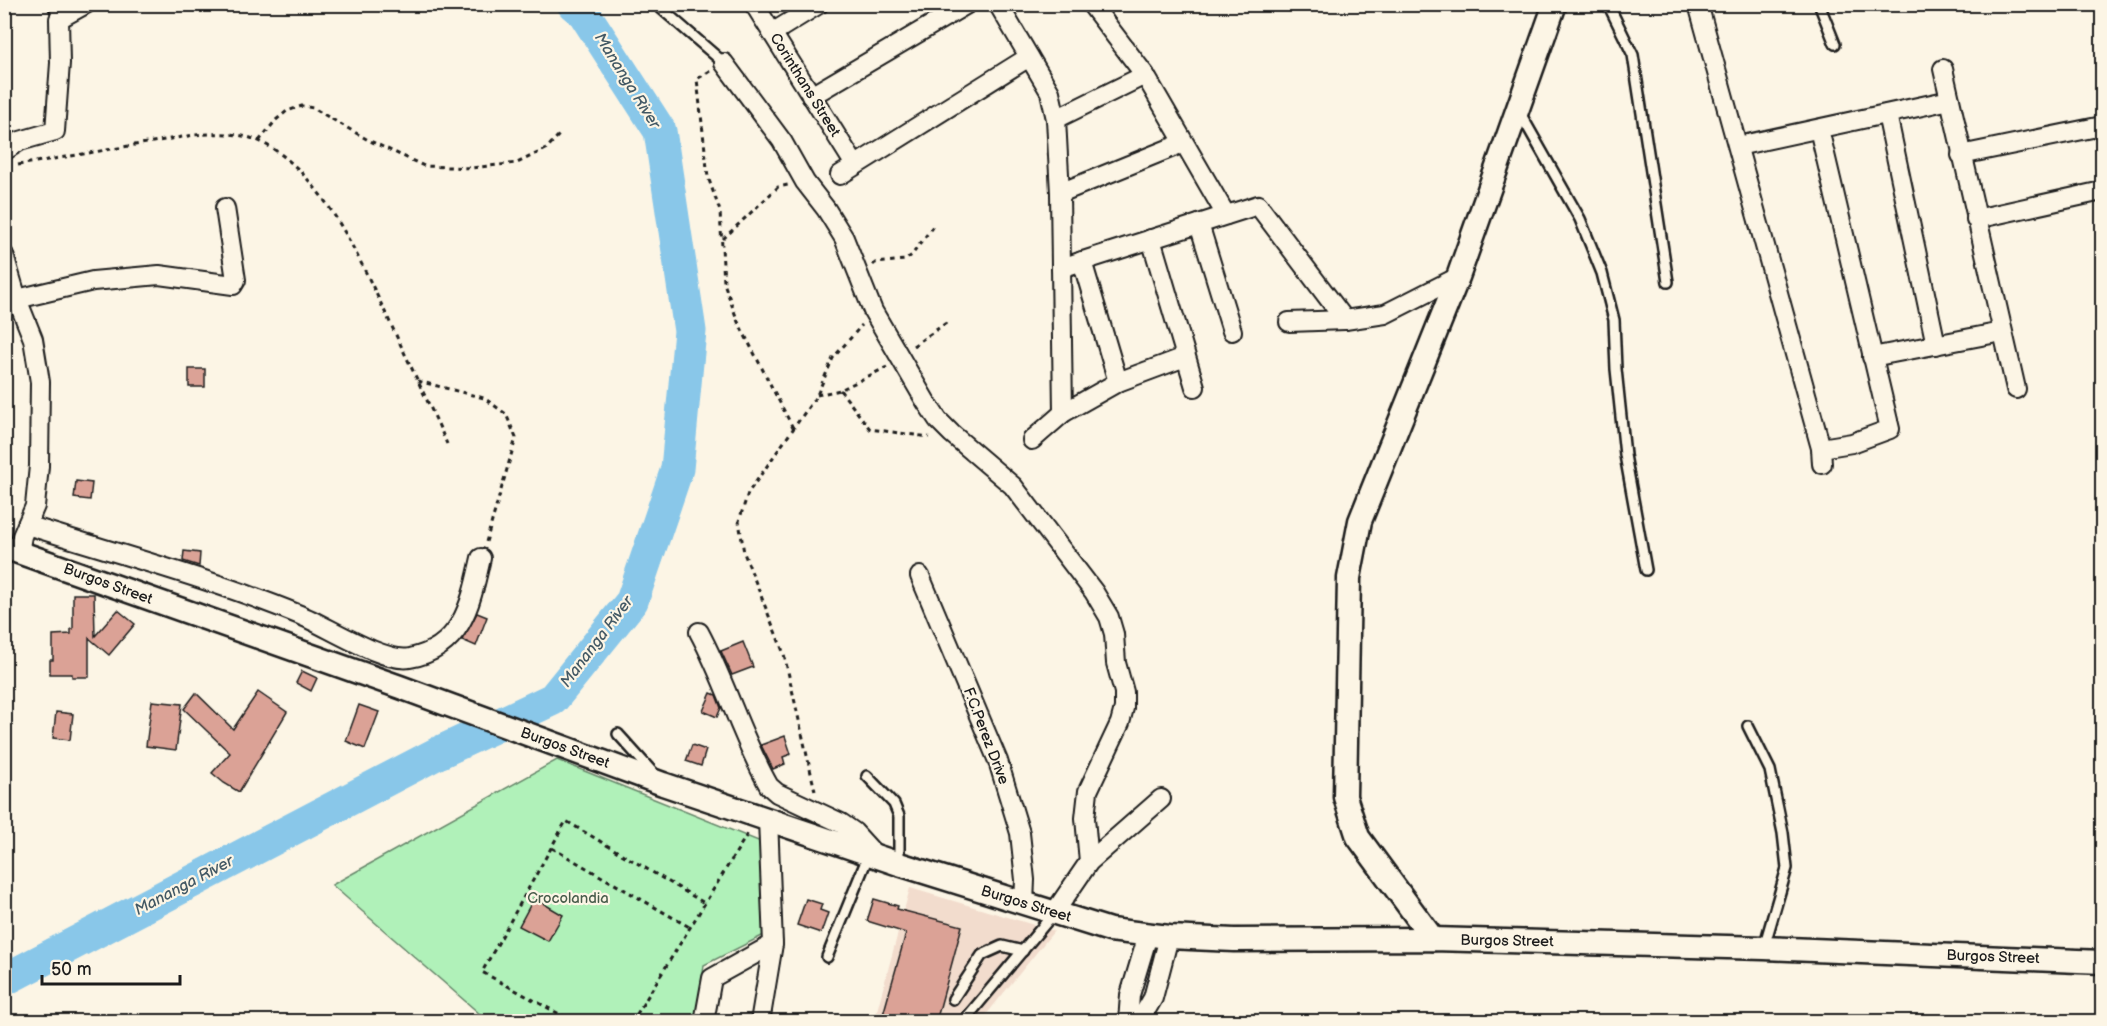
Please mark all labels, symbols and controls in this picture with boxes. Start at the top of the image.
water label: Mananga River [590,30,665,133]
street label: Corinthans Street [765,30,845,141]
street label: Burgos Street [61,559,155,609]
water label: Mananga River [557,592,638,691]
street label: F.C.Perez Drive [959,685,1013,787]
street label: Burgos Street [518,723,612,773]
water label: Mananga River [131,851,238,920]
street label: Burgos Street [979,881,1074,927]
park label: Crocolandia [527,889,609,908]
street label: Burgos Street [1460,931,1554,951]
street label: Burgos Street [1946,946,2040,968]
scale bar [42,948,180,986]
text: 50 m [51,959,92,980]

